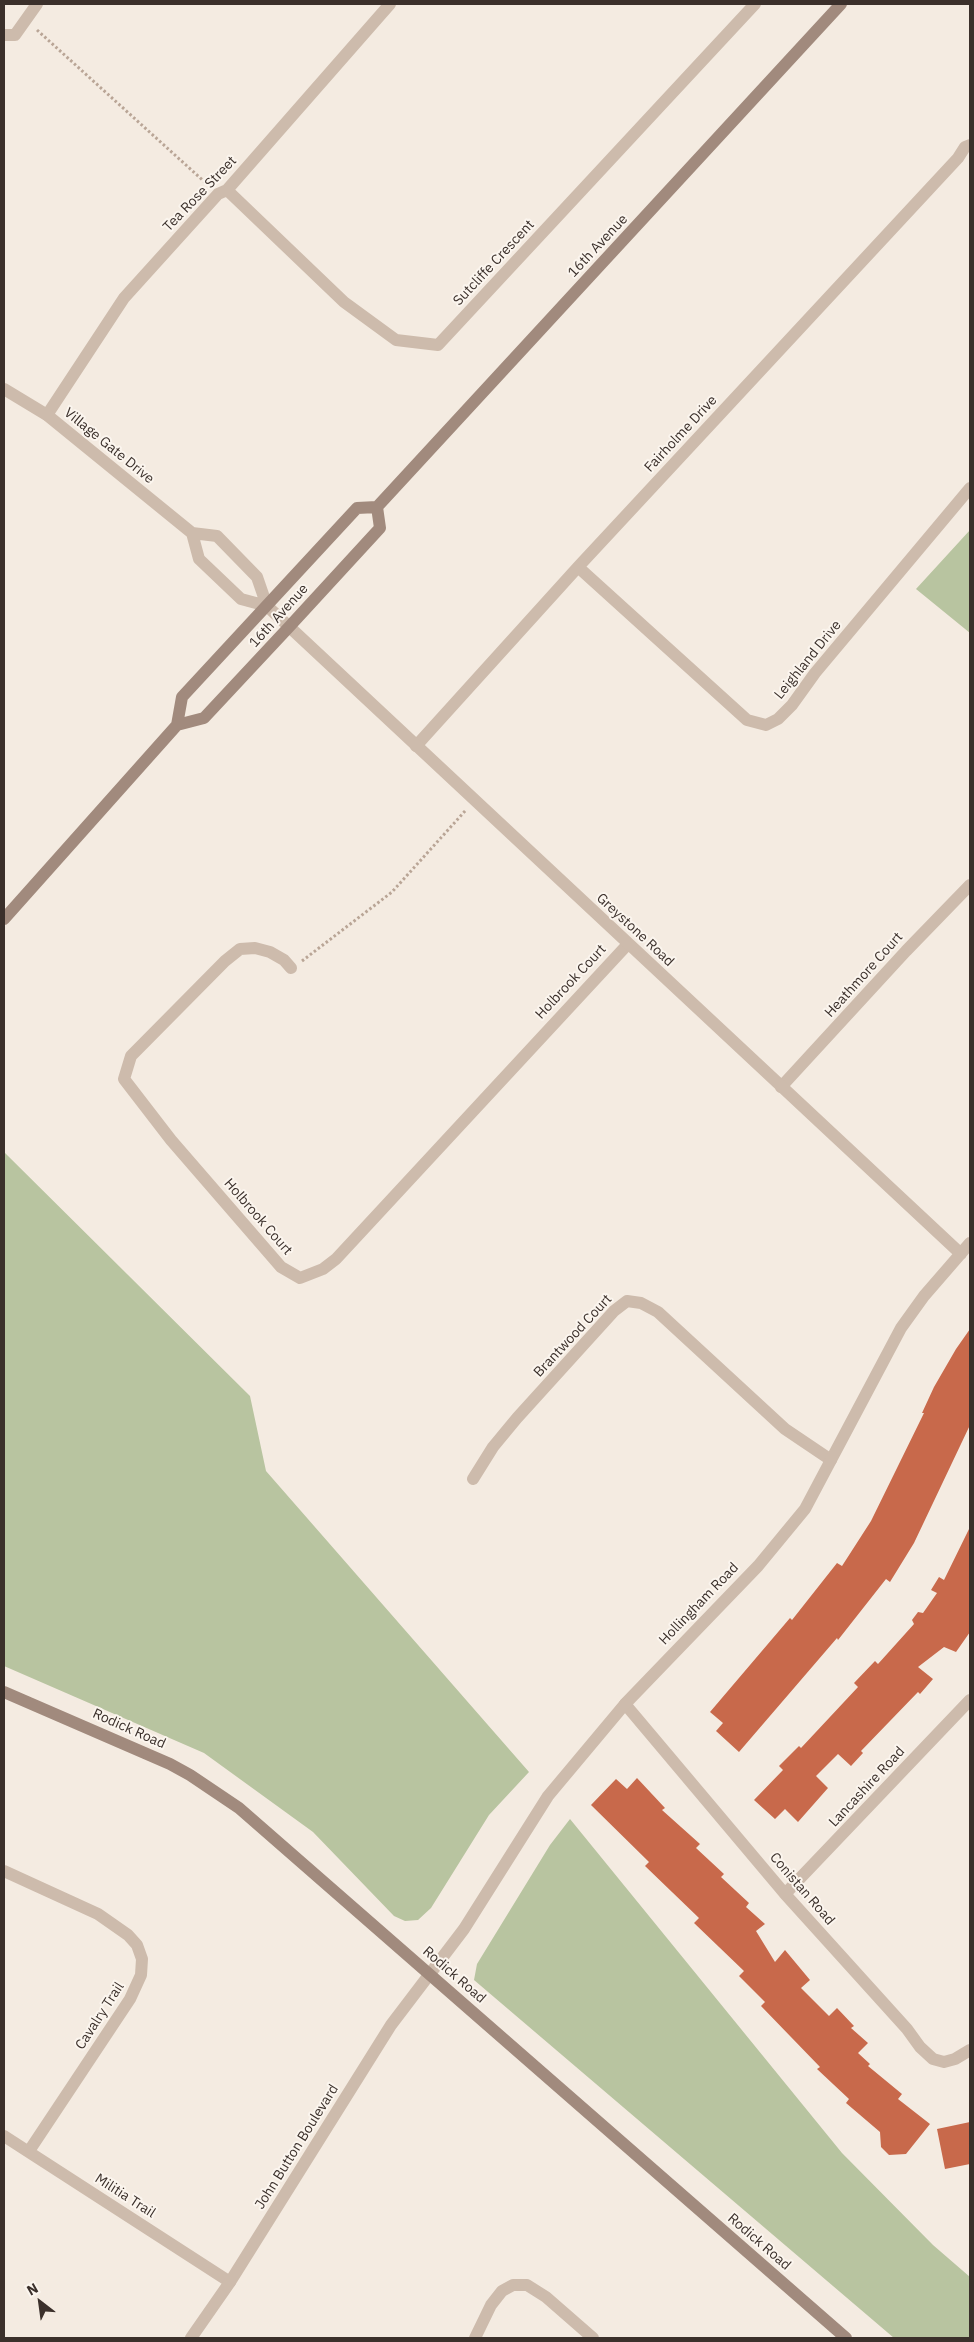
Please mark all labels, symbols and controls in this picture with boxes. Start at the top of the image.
street label: Tea Rose Street [160,153,240,235]
street label: 16th Avenue [565,211,631,281]
street label: Sutcliffe Crescent [450,217,538,309]
street label: Fairholme Drive [641,392,721,476]
street label: Village Gate Drive [61,405,157,487]
street label: 16th Avenue [246,581,312,651]
street label: Leighland Drive [771,617,845,703]
street label: Greystone Road [593,890,677,970]
street label: Heathmore Court [821,929,907,1021]
street label: Holbrook Court [532,941,610,1023]
street label: Holbrook Court [220,1175,296,1259]
street label: Brantwood Court [530,1291,616,1381]
street label: Hollingham Road [656,1560,742,1648]
street label: Rodick Road [90,1705,168,1753]
street label: Lancashire Road [826,1743,908,1831]
street label: Conistan Road [766,1849,838,1929]
street label: Rodick Road [419,1943,489,2007]
street label: Cavalry Trail [72,1979,128,2053]
street label: John Button Boulevard [252,2082,342,2212]
street label: Militia Trail [92,2170,158,2222]
street label: Rodick Road [724,2210,794,2274]
north arrow [15,2277,65,2327]
text: N [24,2279,41,2299]

